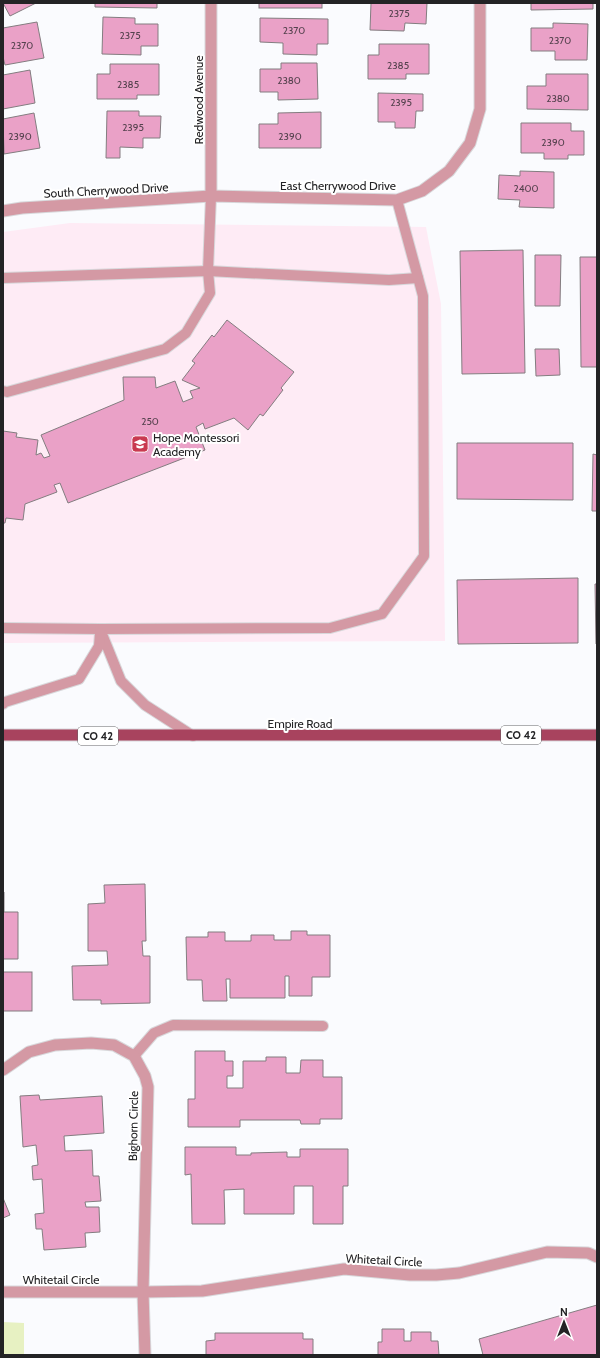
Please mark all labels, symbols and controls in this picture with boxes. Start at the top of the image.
house number: 2375 [388,7,410,20]
house number: 2370 [283,24,305,37]
house number: 2375 [119,29,141,42]
house number: 2370 [549,34,571,47]
house number: 2370 [11,39,33,52]
street label: Redwood Avenue [191,55,206,145]
house number: 2385 [387,59,409,72]
house number: 2380 [277,74,301,87]
house number: 2385 [117,78,139,91]
house number: 2380 [546,92,570,105]
house number: 2395 [390,96,412,109]
house number: 2395 [122,121,144,134]
house number: 2390 [8,130,32,143]
house number: 2390 [278,130,302,143]
house number: 2390 [541,136,565,149]
street label: East Cherrywood Drive [280,178,396,193]
street label: South Cherrywood Drive [43,179,169,201]
house number: 2400 [514,182,539,195]
house number: 250 [141,415,159,428]
place label: Hope Montessori Academy [153,430,239,459]
school or university icon: Hope Montessori Academy [130,434,150,454]
street label: Empire Road [268,716,332,731]
road number: CO 42 [501,726,541,744]
road number: CO 42 [78,727,118,745]
street label: Bighorn Circle [125,1091,141,1161]
street label: Whitetail Circle [345,1251,423,1269]
street label: Whitetail Circle [23,1272,99,1287]
north arrow [544,1302,584,1342]
text: N [560,1305,568,1319]

